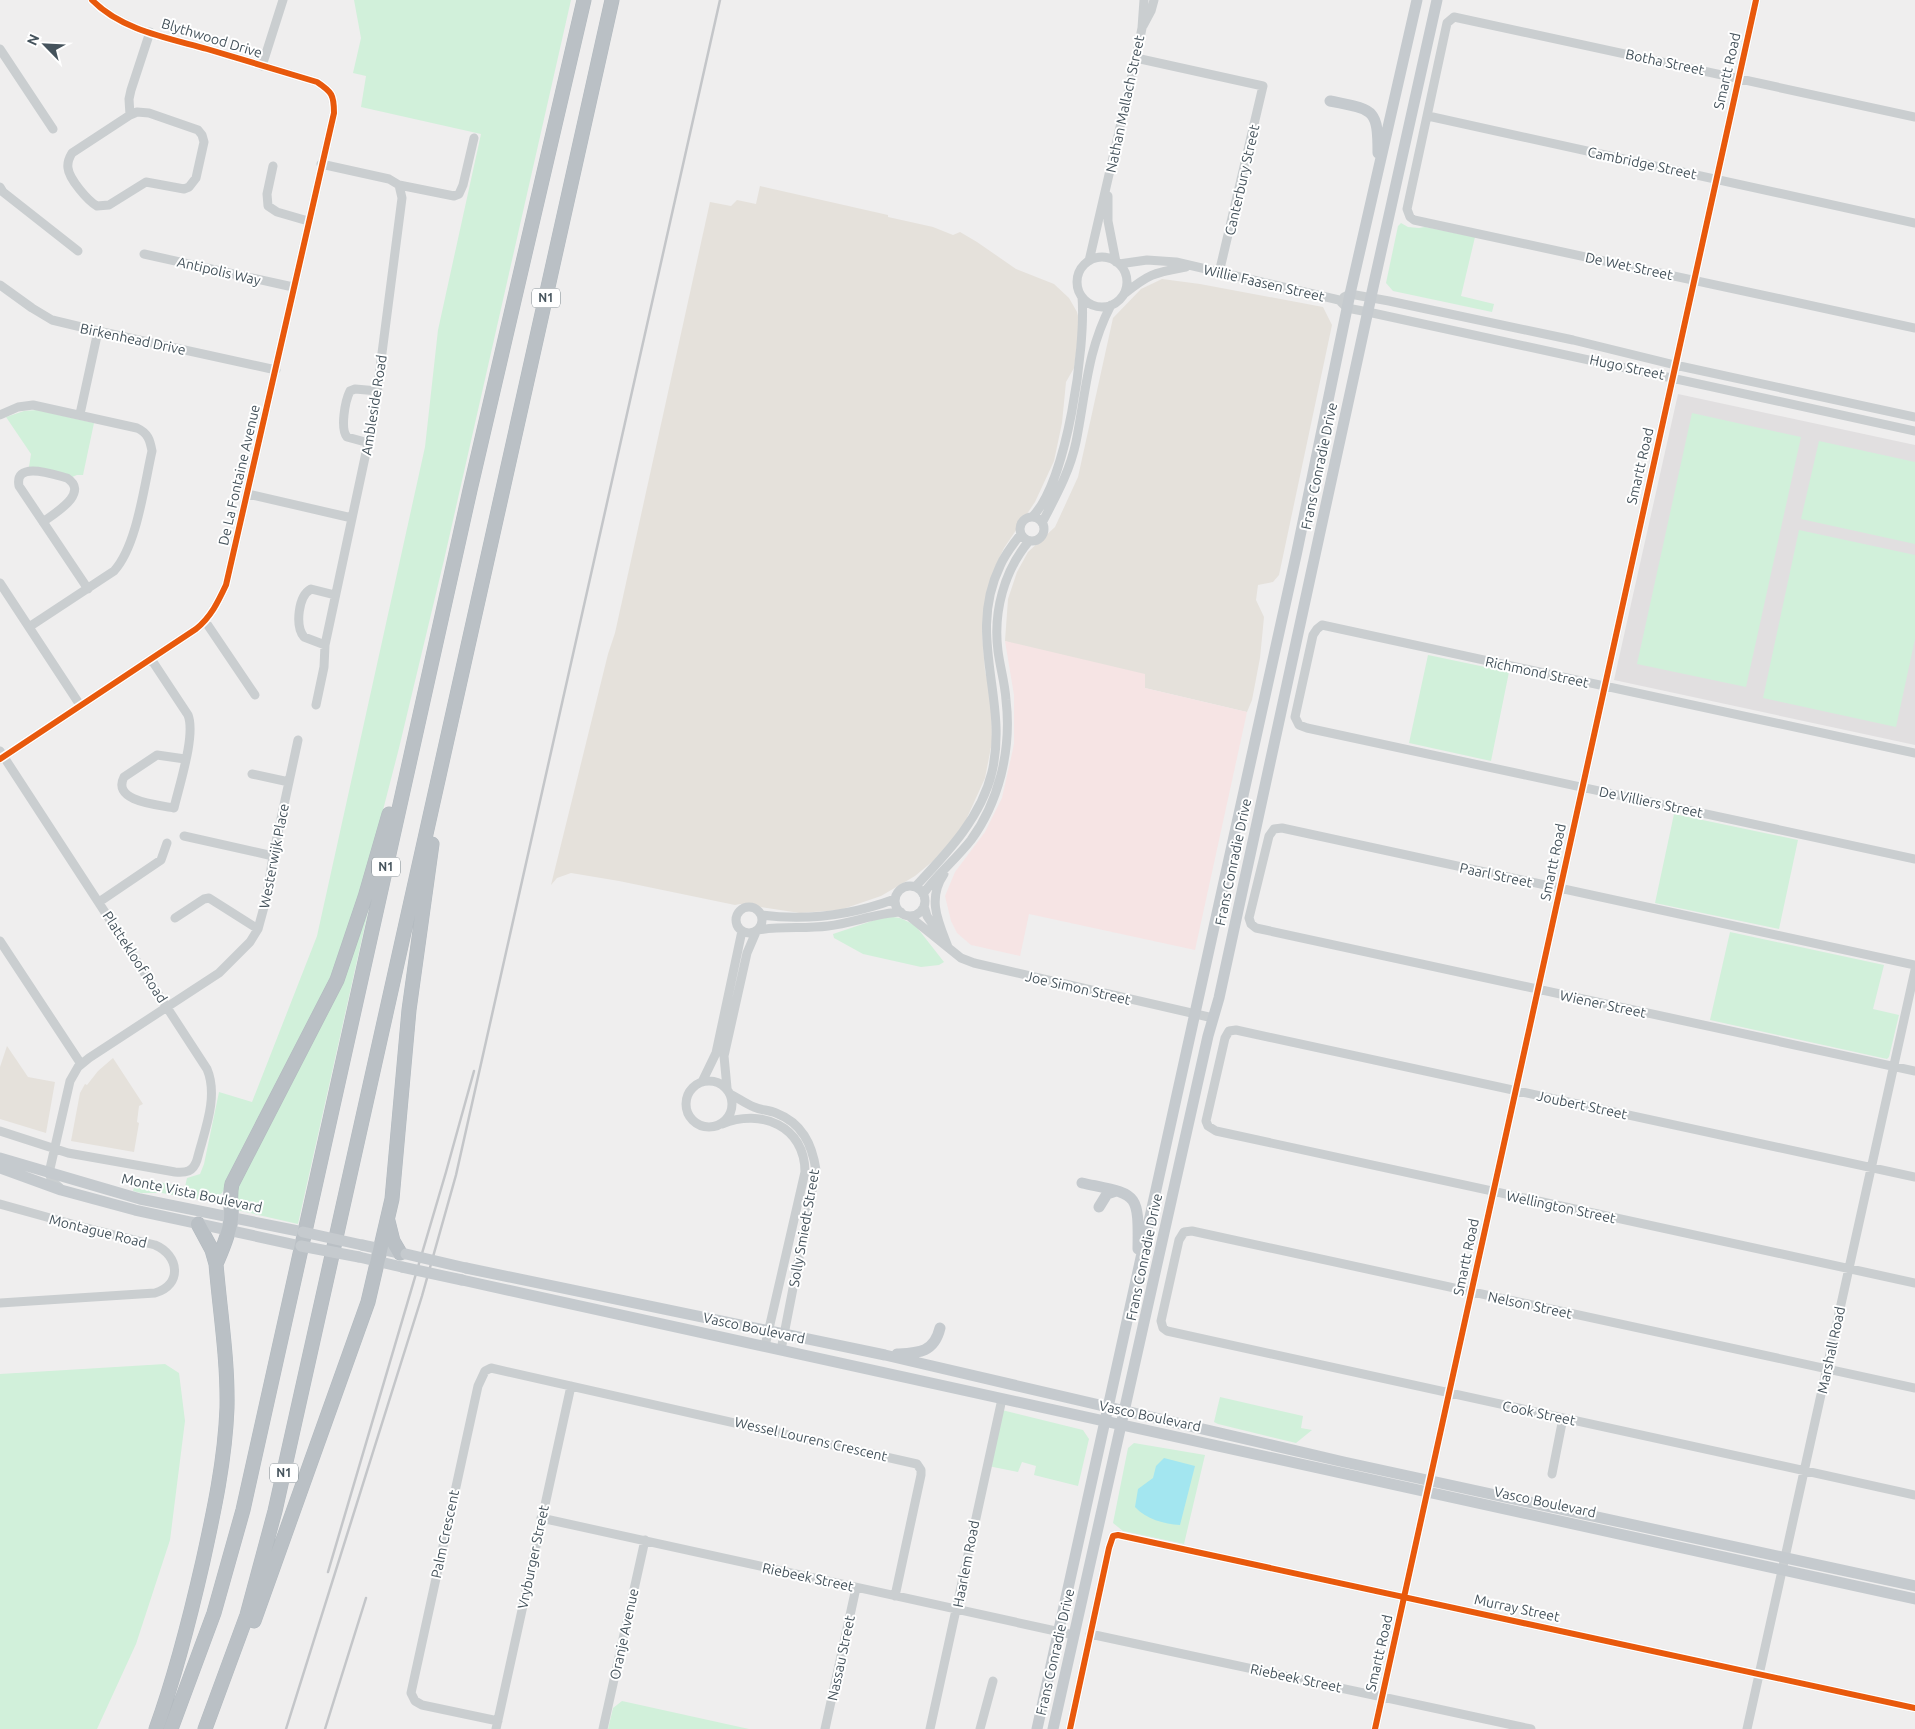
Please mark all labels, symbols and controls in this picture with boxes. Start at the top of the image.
street label: Blythwood Drive [160,15,264,61]
north arrow [20,20,70,70]
street label: Smartt Road [1710,31,1744,111]
text: N [24,32,43,48]
street label: Nathan Mallach Street [1103,33,1147,174]
street label: Botha Street [1624,46,1706,78]
street label: Canterbury Street [1221,123,1263,237]
street label: Cambridge Street [1586,144,1698,182]
street label: De Wet Street [1584,249,1675,283]
street label: Antipolis Way [176,254,263,288]
street label: Willie Faasen Street [1202,261,1327,305]
road number: N1 [532,288,560,308]
street label: Birkenhead Drive [79,320,187,358]
street label: Hugo Street [1588,351,1666,383]
street label: Ambleside Road [358,354,390,456]
street label: Frans Conradie Drive [1298,401,1340,531]
street label: De La Fontaine Avenue [215,403,263,547]
street label: Smartt Road [1623,426,1657,506]
street label: Richmond Street [1484,653,1591,691]
street label: De Villiers Street [1598,783,1705,821]
street label: Frans Conradie Drive [1212,797,1254,927]
street label: Westerwijk Place [256,802,292,910]
street label: Smartt Road [1537,822,1569,902]
road number: N1 [372,858,400,876]
street label: Paarl Street [1458,859,1534,891]
street label: Plattekloof Road [99,908,171,1006]
street label: Joe Simon Street [1024,968,1133,1008]
street label: Wiener Street [1558,987,1648,1021]
street label: Joubert Street [1535,1088,1629,1123]
street label: Solly Smiedt Street [786,1167,822,1288]
street label: Monte Vista Boulevard [120,1170,264,1216]
street label: Wellington Street [1505,1188,1618,1226]
street label: Frans Conradie Drive [1123,1192,1165,1322]
street label: Montague Road [47,1211,149,1251]
street label: Smartt Road [1450,1217,1482,1297]
street label: Nelson Street [1486,1288,1574,1322]
street label: Marshall Road [1814,1305,1848,1395]
street label: Vasco Boulevard [702,1309,806,1347]
street label: Vasco Boulevard [1098,1397,1202,1435]
street label: Cook Street [1501,1397,1577,1429]
street label: Wessel Lourens Crescent [733,1414,889,1464]
road number: N1 [270,1464,298,1482]
street label: Vasco Boulevard [1493,1483,1597,1521]
street label: Palm Crescent [428,1488,462,1580]
street label: Vryburger Street [514,1503,552,1610]
street label: Haarlem Road [950,1519,982,1609]
street label: Riebeek Street [761,1560,856,1595]
street label: Oranje Avenue [607,1587,641,1681]
street label: Frans Conradie Drive [1033,1587,1077,1717]
street label: Murray Street [1473,1591,1562,1625]
street label: Nassau Street [824,1613,858,1702]
street label: Smartt Road [1362,1613,1396,1693]
street label: Riebeek Street [1249,1661,1344,1696]

